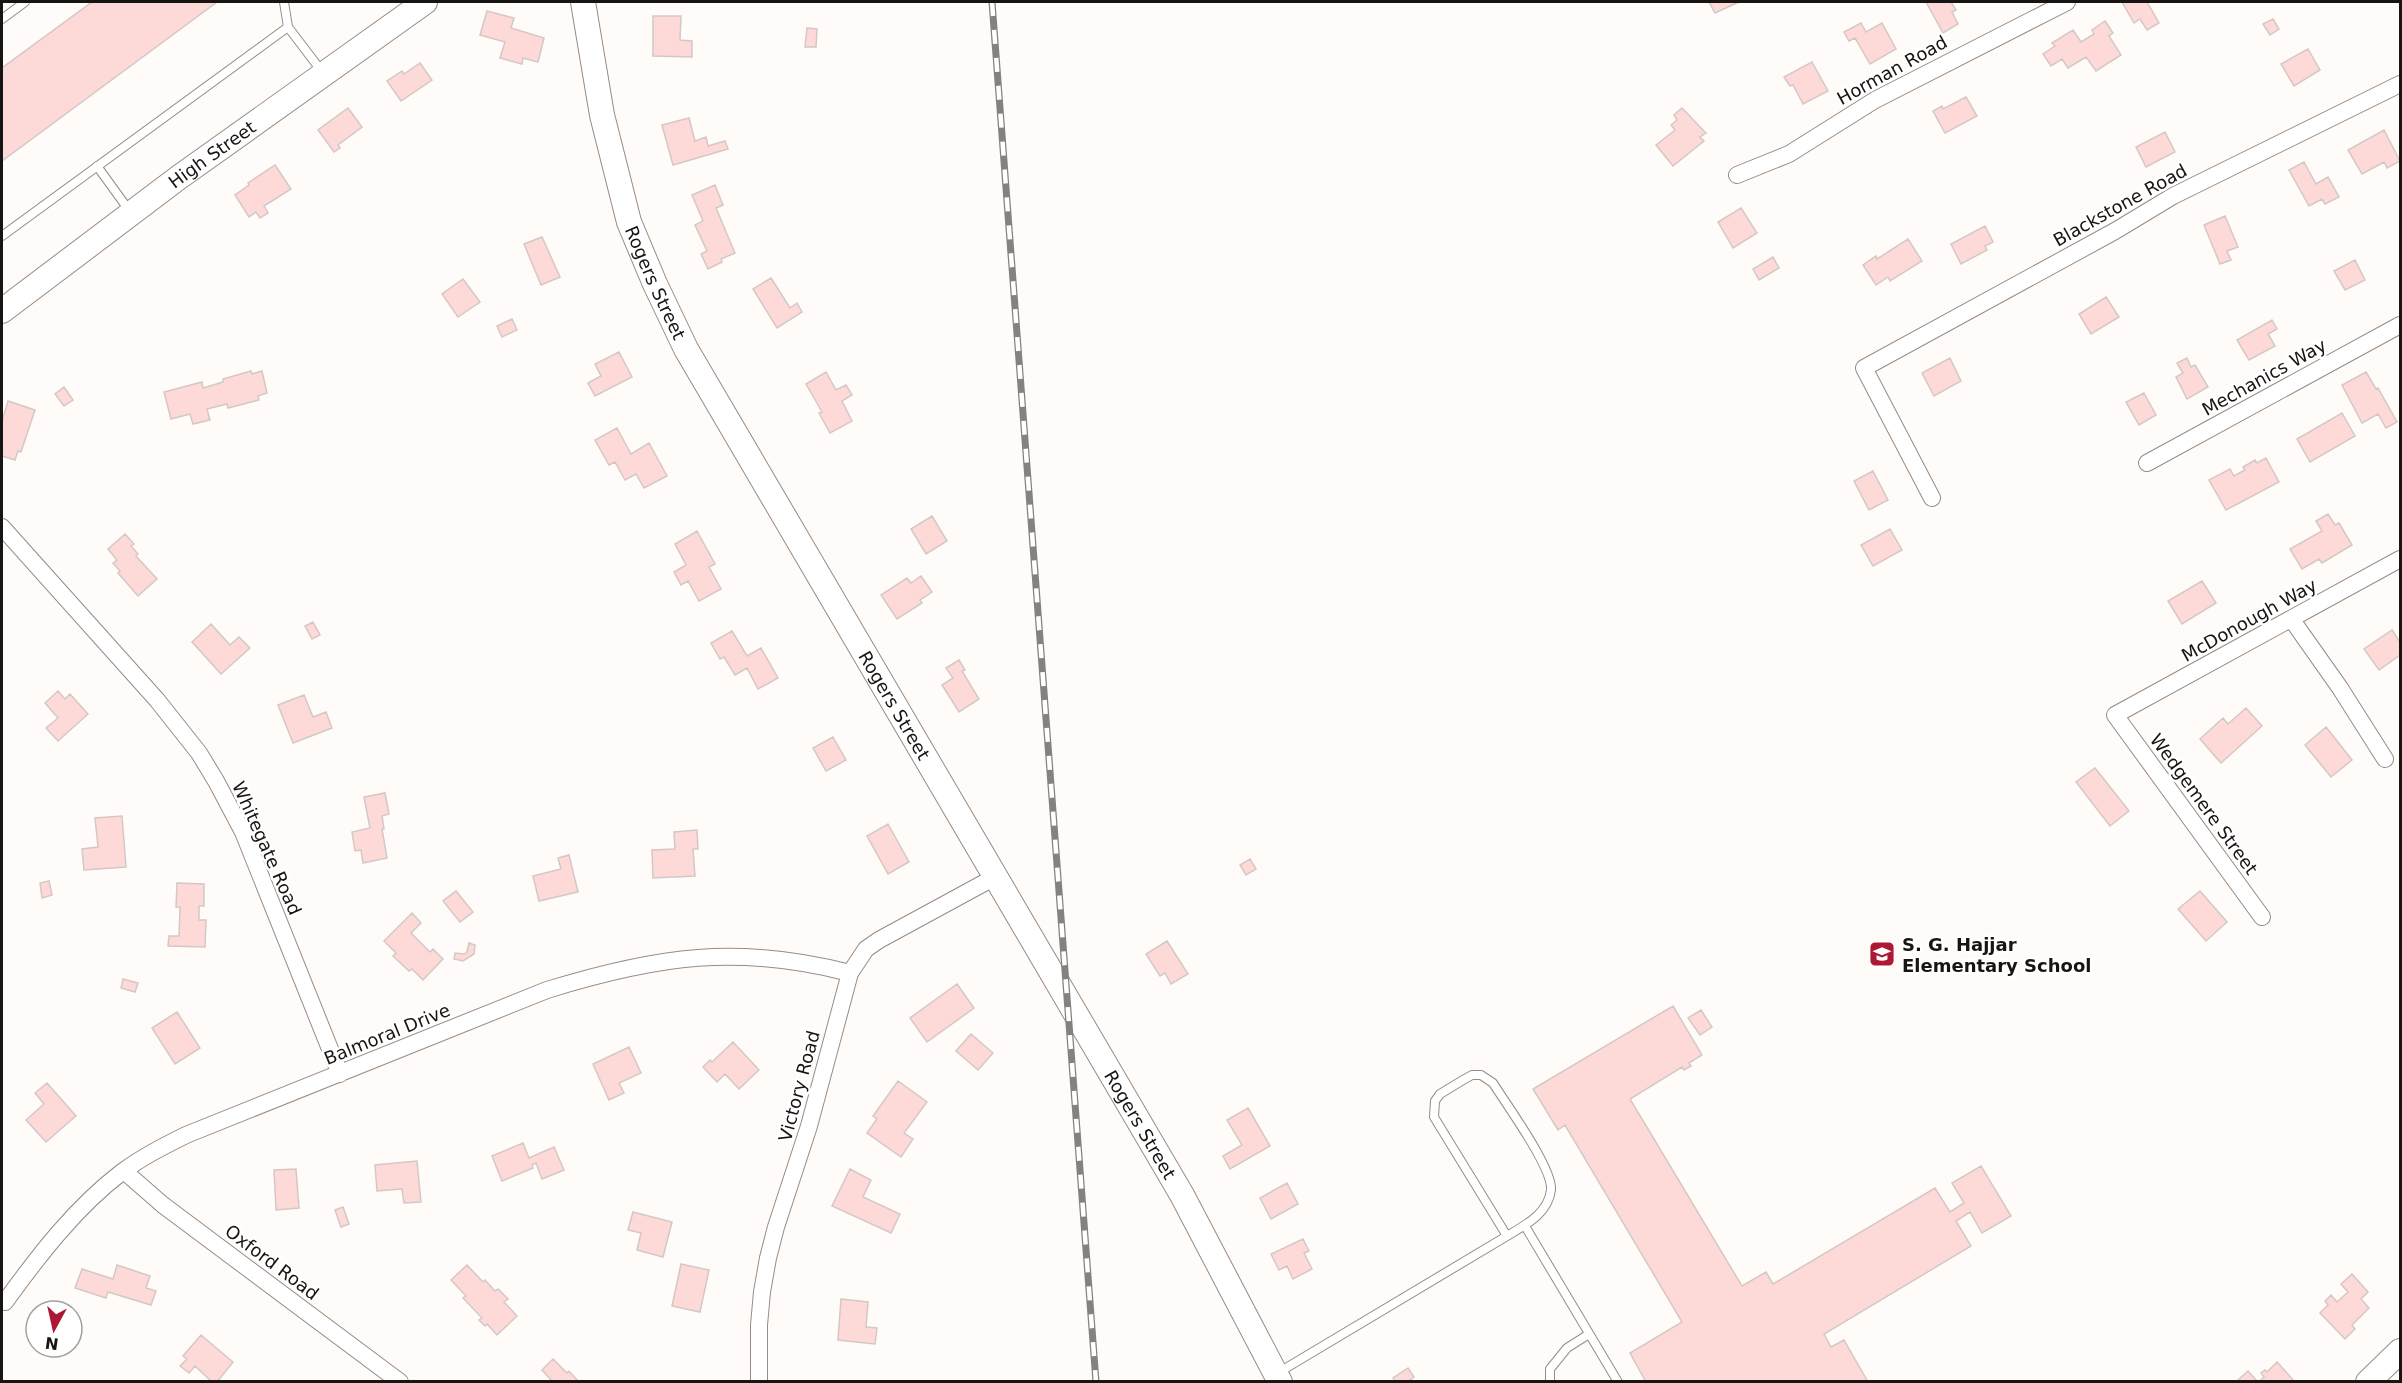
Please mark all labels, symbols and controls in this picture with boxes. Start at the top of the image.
street label: Horman Road [1833,31,1951,109]
street label: High Street [164,116,259,192]
street label: Blackstone Road [2050,160,2190,250]
street label: Rogers Street [621,222,690,343]
street label: Mechanics Way [2198,334,2330,420]
street label: McDonough Way [2178,574,2320,666]
street label: Rogers Street [855,647,935,763]
street label: Wedgemere Street [2146,730,2262,878]
street label: Whitegate Road [228,778,306,918]
place label: S. G. Hajjar Elementary School [1902,934,2091,976]
school or university icon: S. G. Hajjar Elementary School [1867,939,1897,969]
street label: Balmoral Drive [321,999,453,1069]
street label: Victory Road [774,1028,824,1144]
street label: Rogers Street [1101,1066,1181,1183]
street label: Oxford Road [221,1220,323,1304]
north arrow [24,1299,84,1359]
text: N [44,1333,60,1354]

